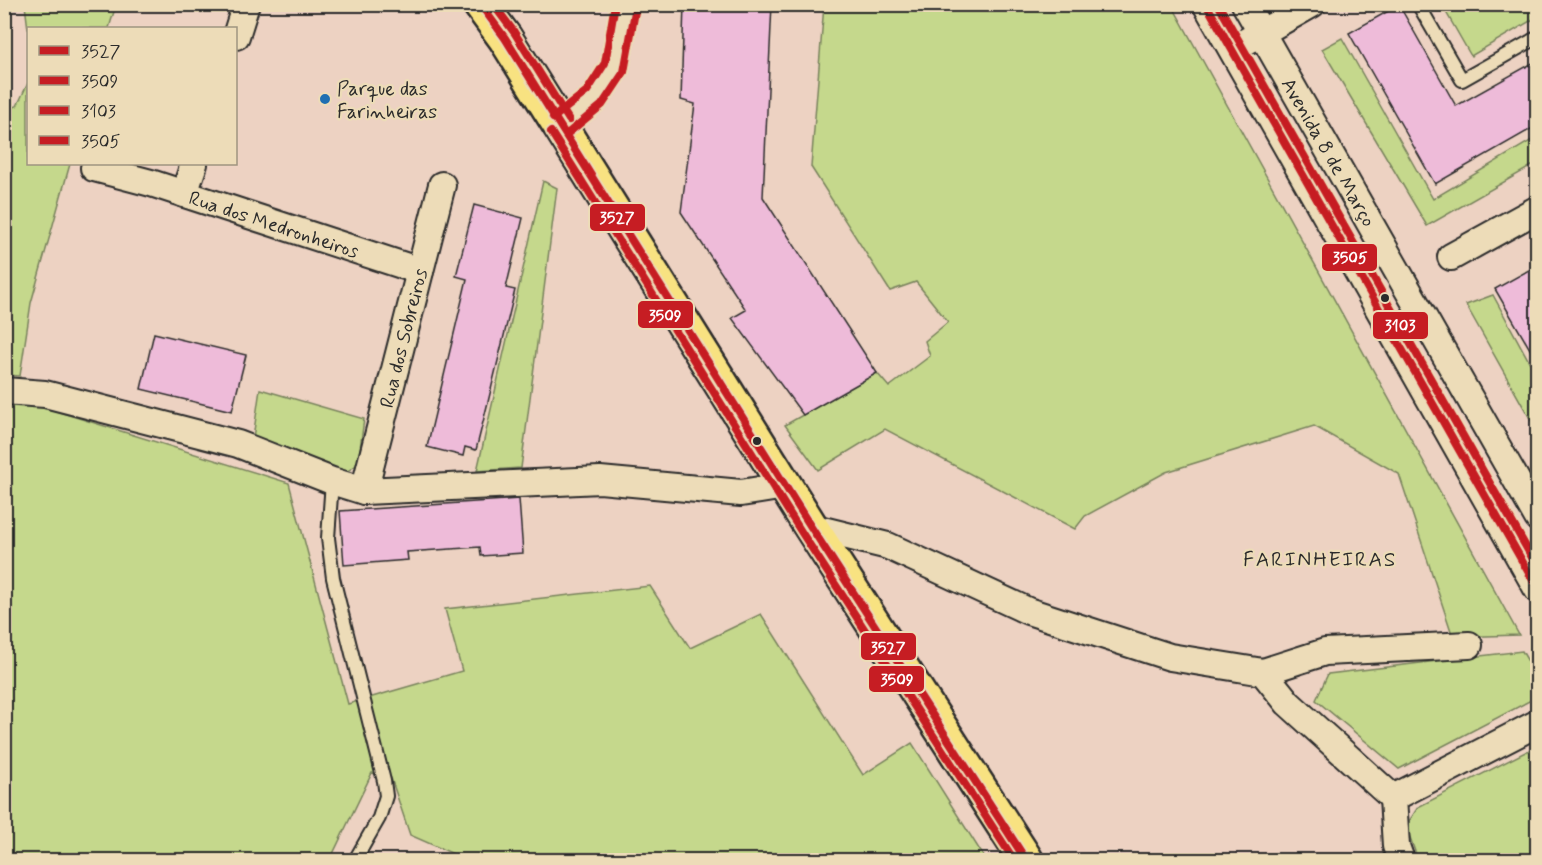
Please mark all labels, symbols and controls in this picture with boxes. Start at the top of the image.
legend [27,27,237,165]
text: 3527 [81,40,120,64]
text: 3509 [81,70,119,94]
street label: Avenida 8 de Março [1274,73,1381,232]
place label: Parque das Farinheiras [337,76,437,126]
marker: Parque das Farinheiras [318,92,332,106]
text: 3103 [81,100,116,124]
text: 3505 [81,130,121,154]
street label: Rua dos Medronheiros [185,185,362,266]
line badge: 3527 [589,203,646,232]
text: 3527 [599,208,635,229]
line badge: 3505 [1321,243,1378,272]
text: 3505 [1333,248,1368,269]
street label: Rua dos Sobreiros [374,266,435,411]
unlabelled marker [1379,292,1391,304]
line badge: 3509 [637,300,694,329]
text: 3509 [648,306,682,327]
line badge: 3103 [1372,311,1429,340]
text: 3103 [1385,316,1416,337]
unlabelled marker [751,435,763,447]
district label: FARINHEIRAS [1243,546,1397,574]
line badge: 3527 [860,632,917,661]
text: 3527 [870,638,906,659]
line badge: 3509 [868,665,925,693]
text: 3509 [880,670,914,691]

